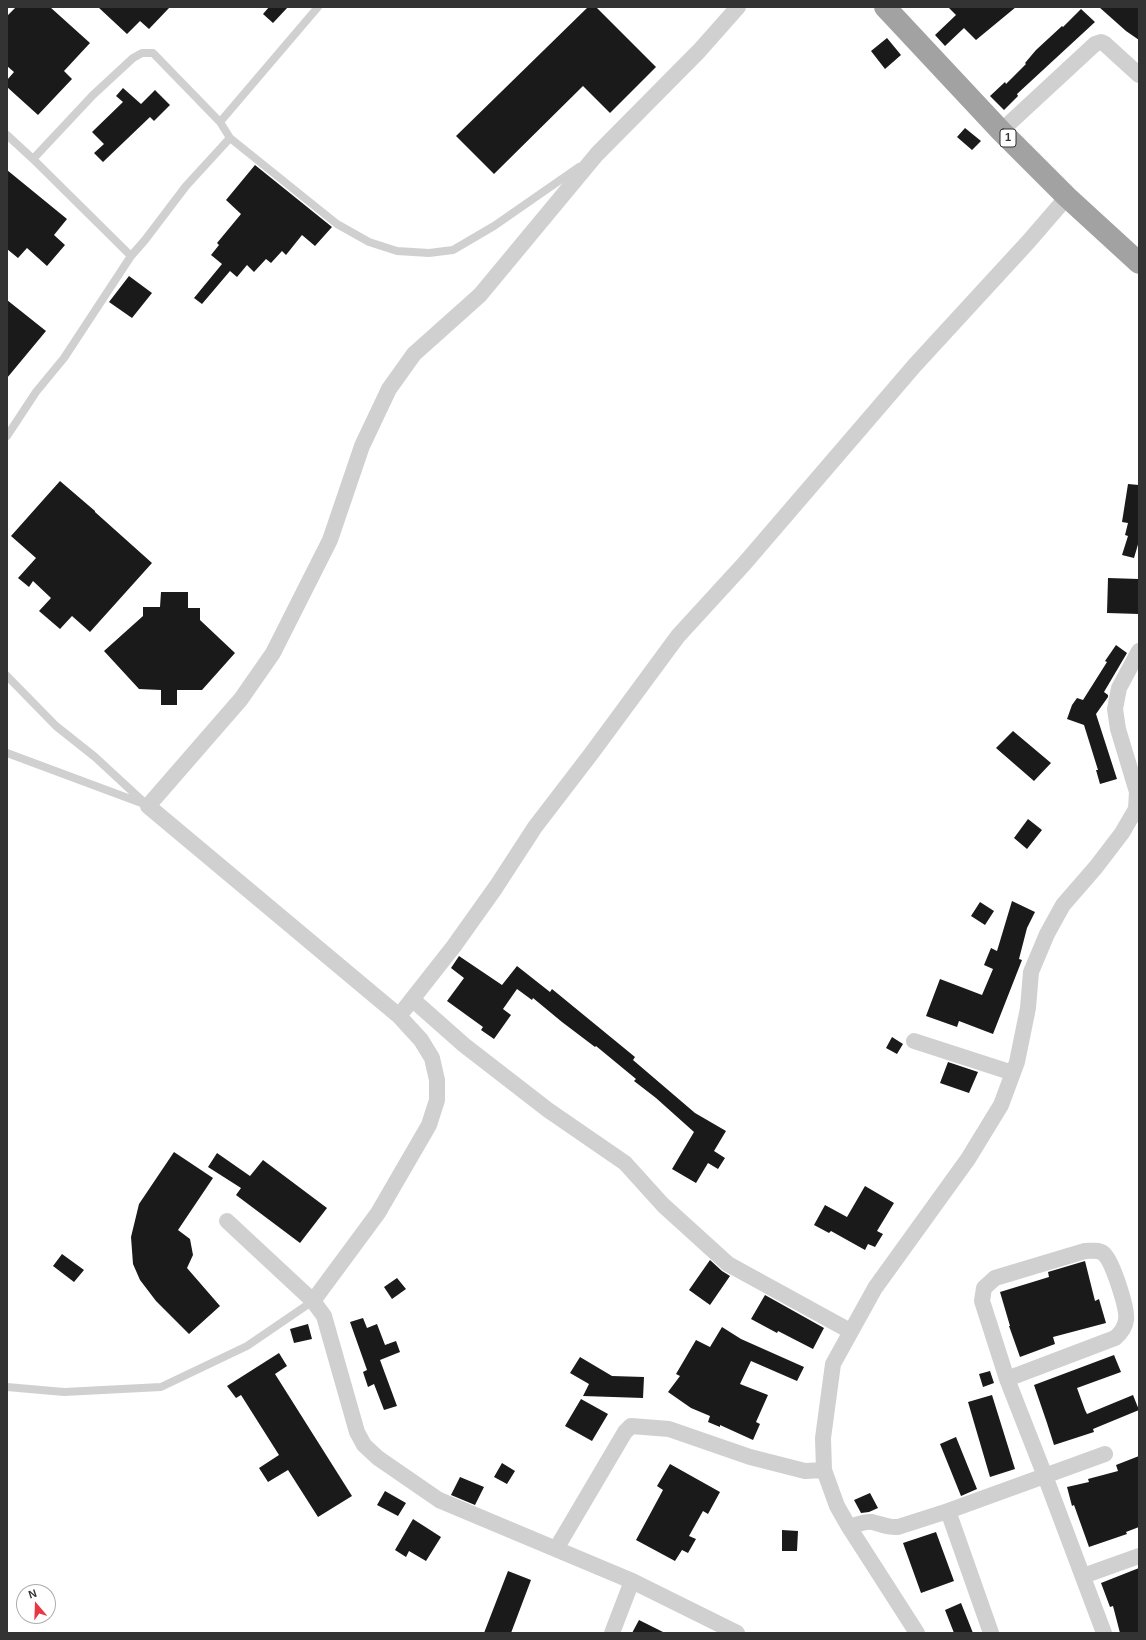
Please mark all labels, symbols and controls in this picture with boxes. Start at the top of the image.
road number: 1 [1000,129,1016,147]
north arrow [16,1584,56,1624]
text: N [27,1587,38,1601]

